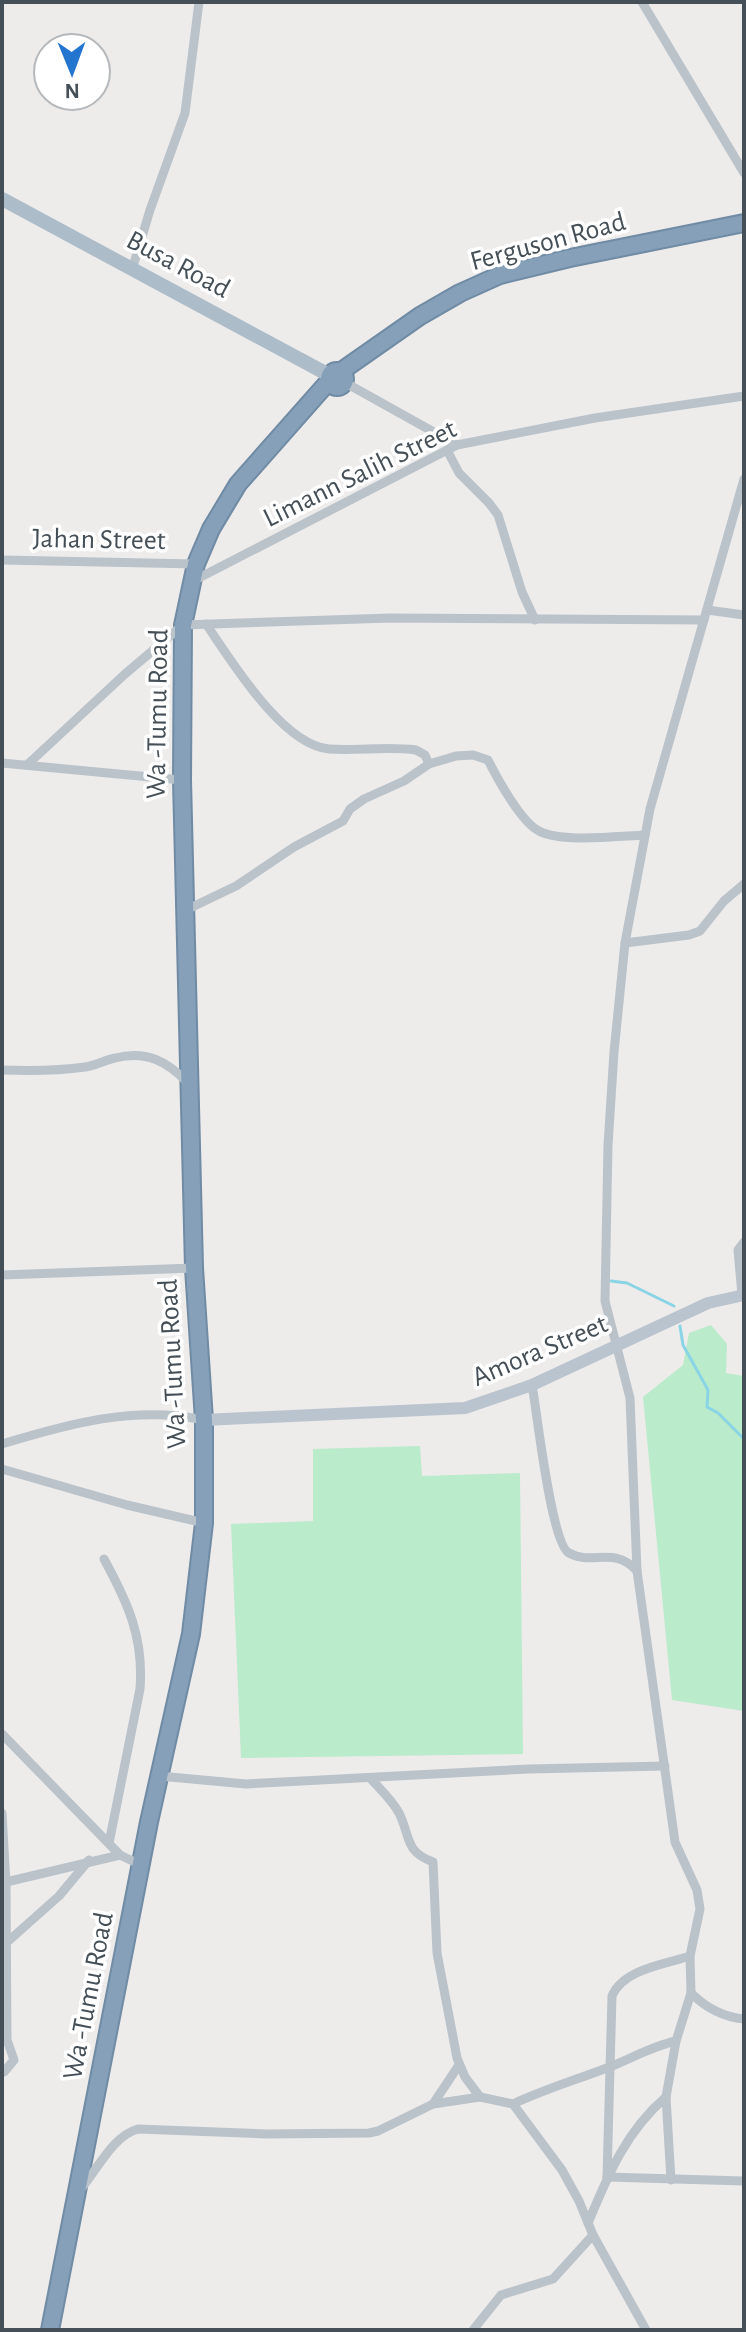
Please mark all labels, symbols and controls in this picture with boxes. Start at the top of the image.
north arrow [32,32,112,112]
text: N [64,80,80,102]
street label: Ferguson Road [467,208,629,276]
street label: Busa Road [122,226,234,304]
street label: Limann Salih Street [259,415,461,533]
street label: Jahan Street [32,525,166,555]
street label: Wa -Tumu Road [143,629,173,799]
street label: Wa -Tumu Road [155,1278,191,1450]
street label: Amora Street [468,1310,612,1392]
street label: Wa -Tumu Road [59,1910,119,2082]

